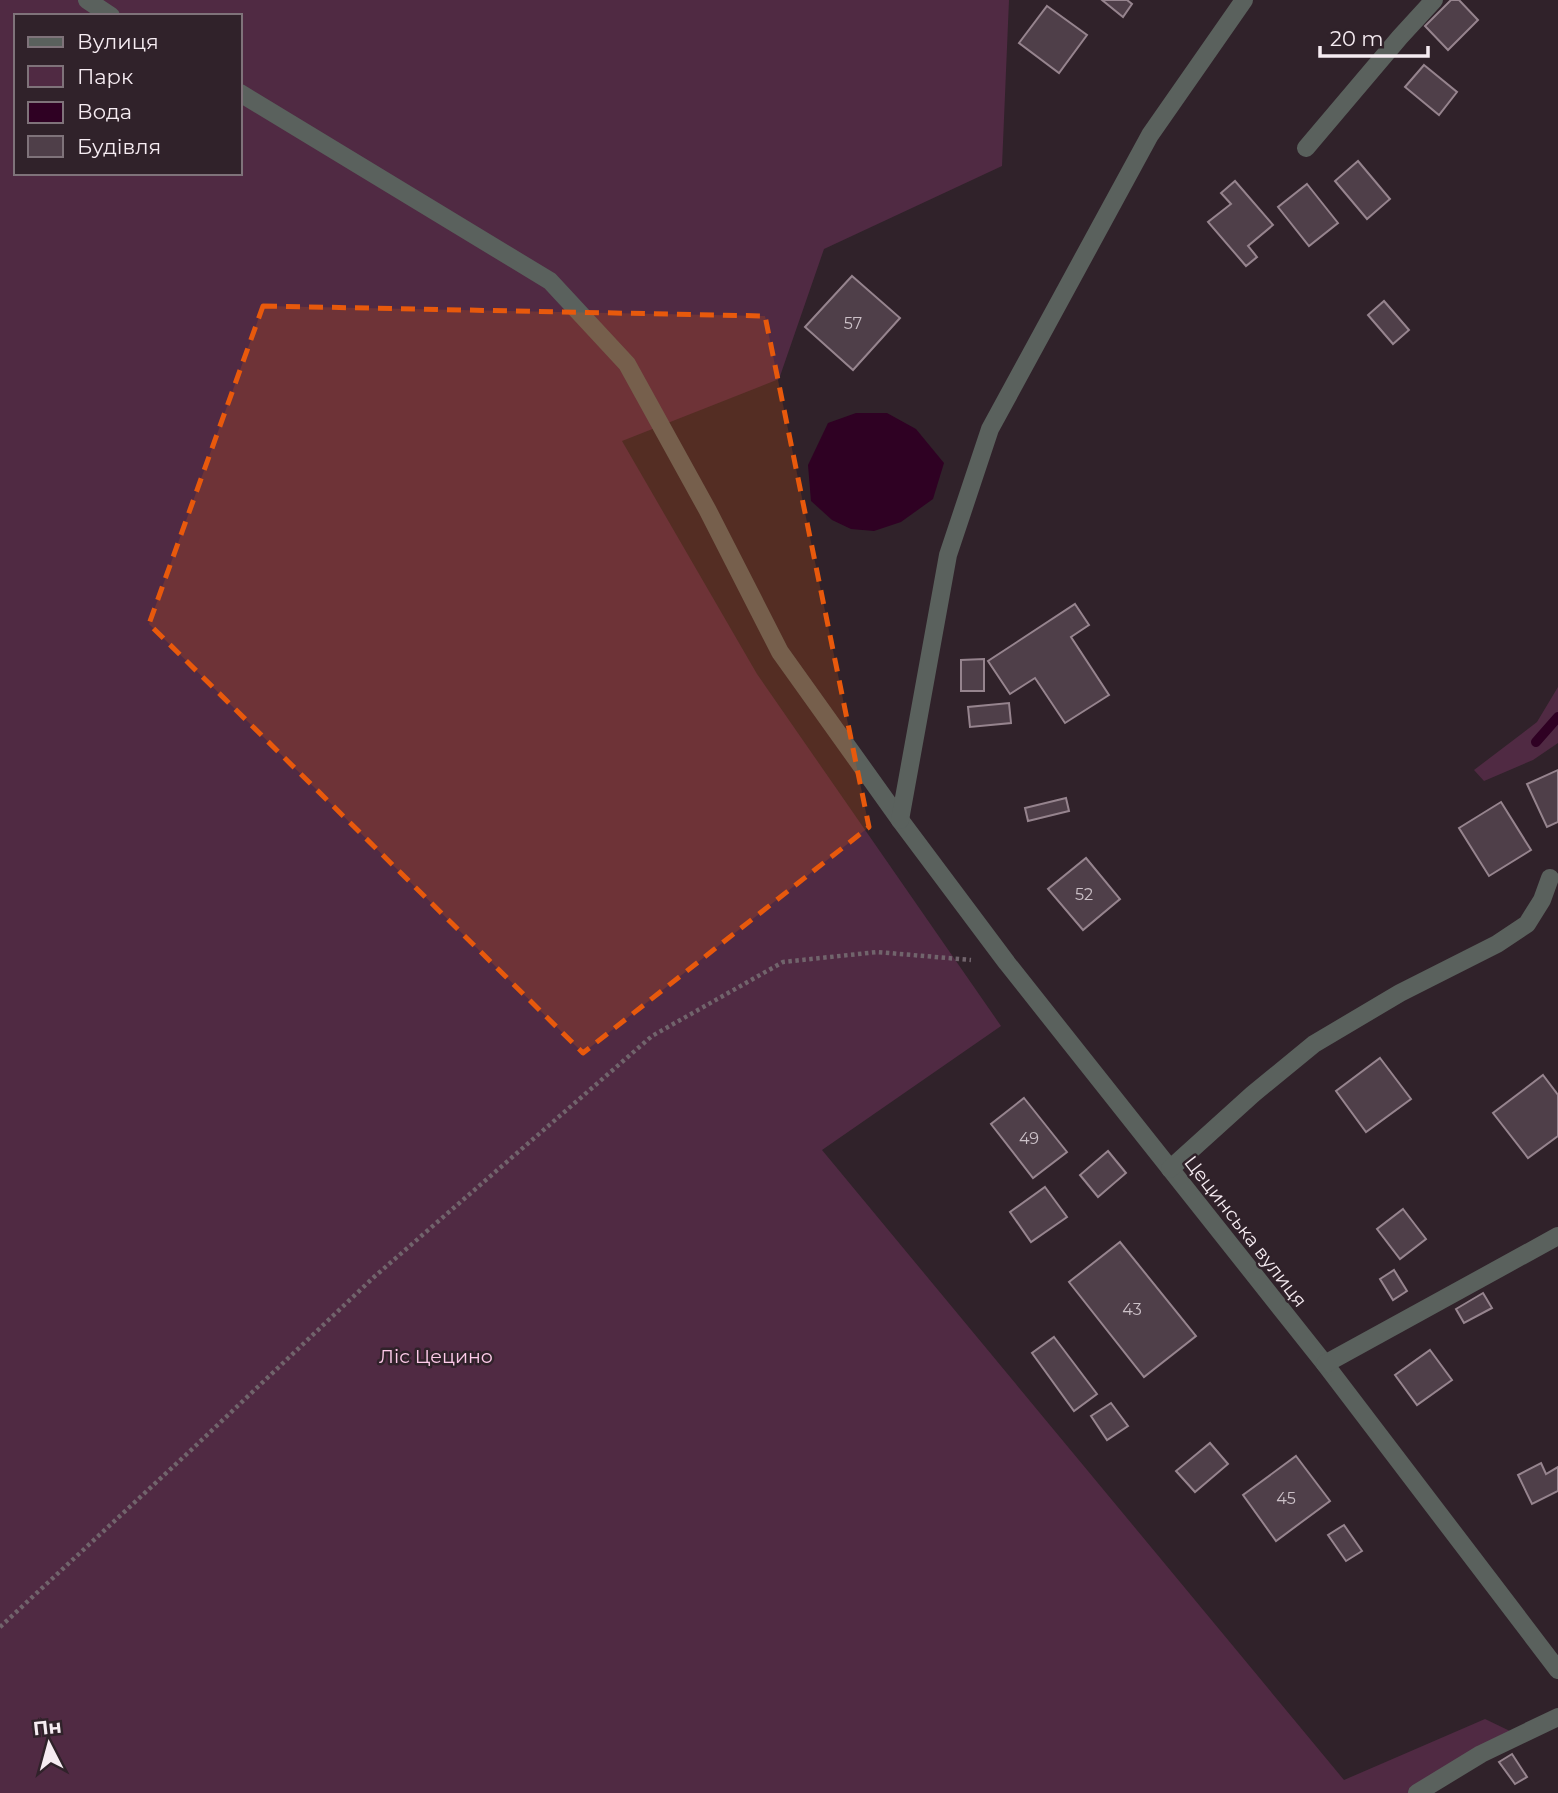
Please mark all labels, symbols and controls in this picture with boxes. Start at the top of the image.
legend [14,14,242,175]
scale bar [1320,14,1428,58]
text: 20 m [1330,26,1384,51]
text: Вулиця [77,29,159,54]
text: Парк [77,64,133,89]
text: Вода [77,99,132,124]
text: Будівля [77,134,161,159]
house number: 57 [844,314,862,333]
house number: 52 [1075,885,1093,904]
house number: 49 [1019,1129,1039,1148]
street label: Цецинська вулиця [1179,1151,1312,1312]
house number: 43 [1122,1300,1142,1319]
park label: Ліс Цецино [379,1345,493,1368]
house number: 45 [1276,1489,1296,1508]
north arrow [14,1709,84,1779]
text: Пн [32,1715,63,1741]

